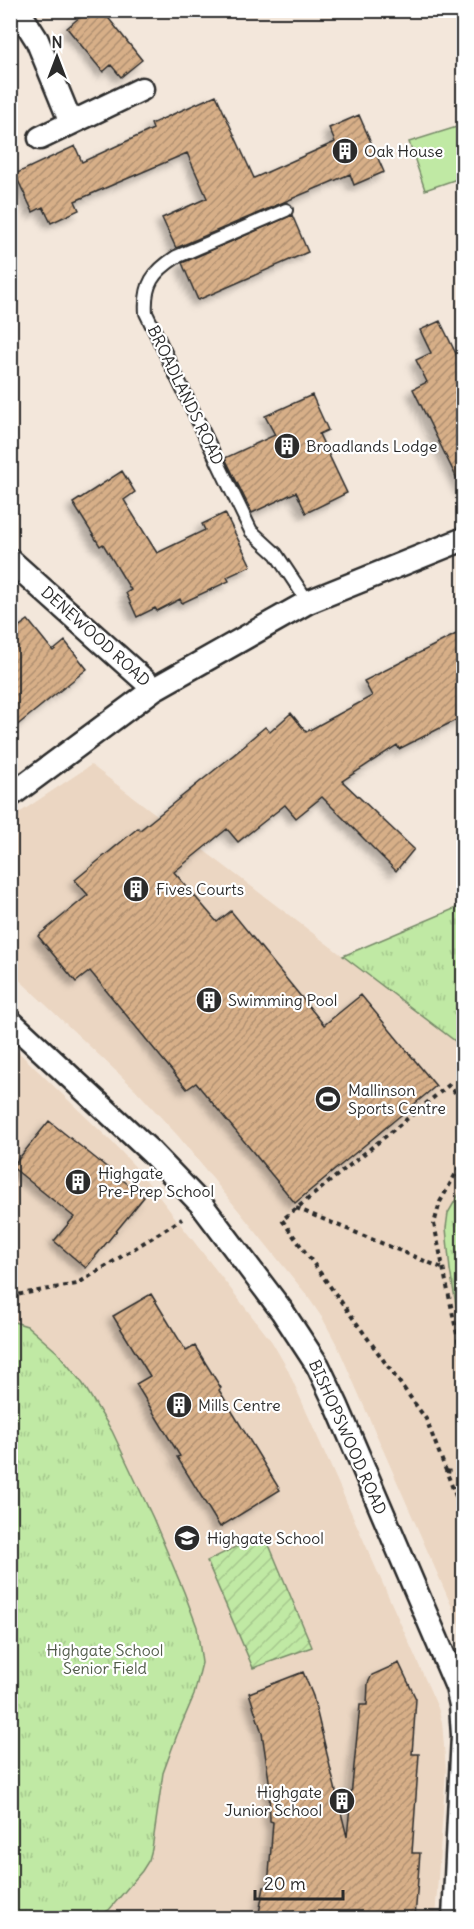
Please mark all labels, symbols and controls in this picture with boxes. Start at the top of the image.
north arrow [27,27,87,87]
text: N [51,32,63,52]
building icon: Oak House [330,136,360,166]
place label: Oak House [364,141,443,161]
street label: BROADLANDS ROAD [144,322,228,468]
building icon: Broadlands Lodge [272,431,302,461]
place label: Broadlands Lodge [306,436,437,456]
street label: DENEWOOD ROAD [37,582,155,690]
building icon: Fives Courts [121,874,151,904]
place label: Fives Courts [156,879,244,899]
building icon: Swimming Pool [194,985,224,1015]
place label: Swimming Pool [228,990,337,1010]
place label: Mallinson Sports Centre [348,1080,446,1118]
sports icon: Mallinson Sports Centre [313,1084,343,1114]
place label: Highgate Pre-Prep School [98,1163,214,1201]
building icon: Highgate Pre-Prep School [63,1167,93,1197]
street label: BISHOPSWOOD ROAD [305,1357,391,1517]
building icon: Mills Centre [164,1390,194,1420]
place label: Mills Centre [198,1395,281,1415]
school or university icon: Highgate School [172,1523,202,1553]
place label: Highgate School [207,1528,324,1548]
park label: Highgate School Senior Field [47,1640,163,1678]
place label: Highgate Junior School [225,1782,322,1820]
building icon: Highgate Junior School [327,1786,357,1816]
scale bar [255,1863,344,1901]
text: 20 m [264,1872,306,1895]

